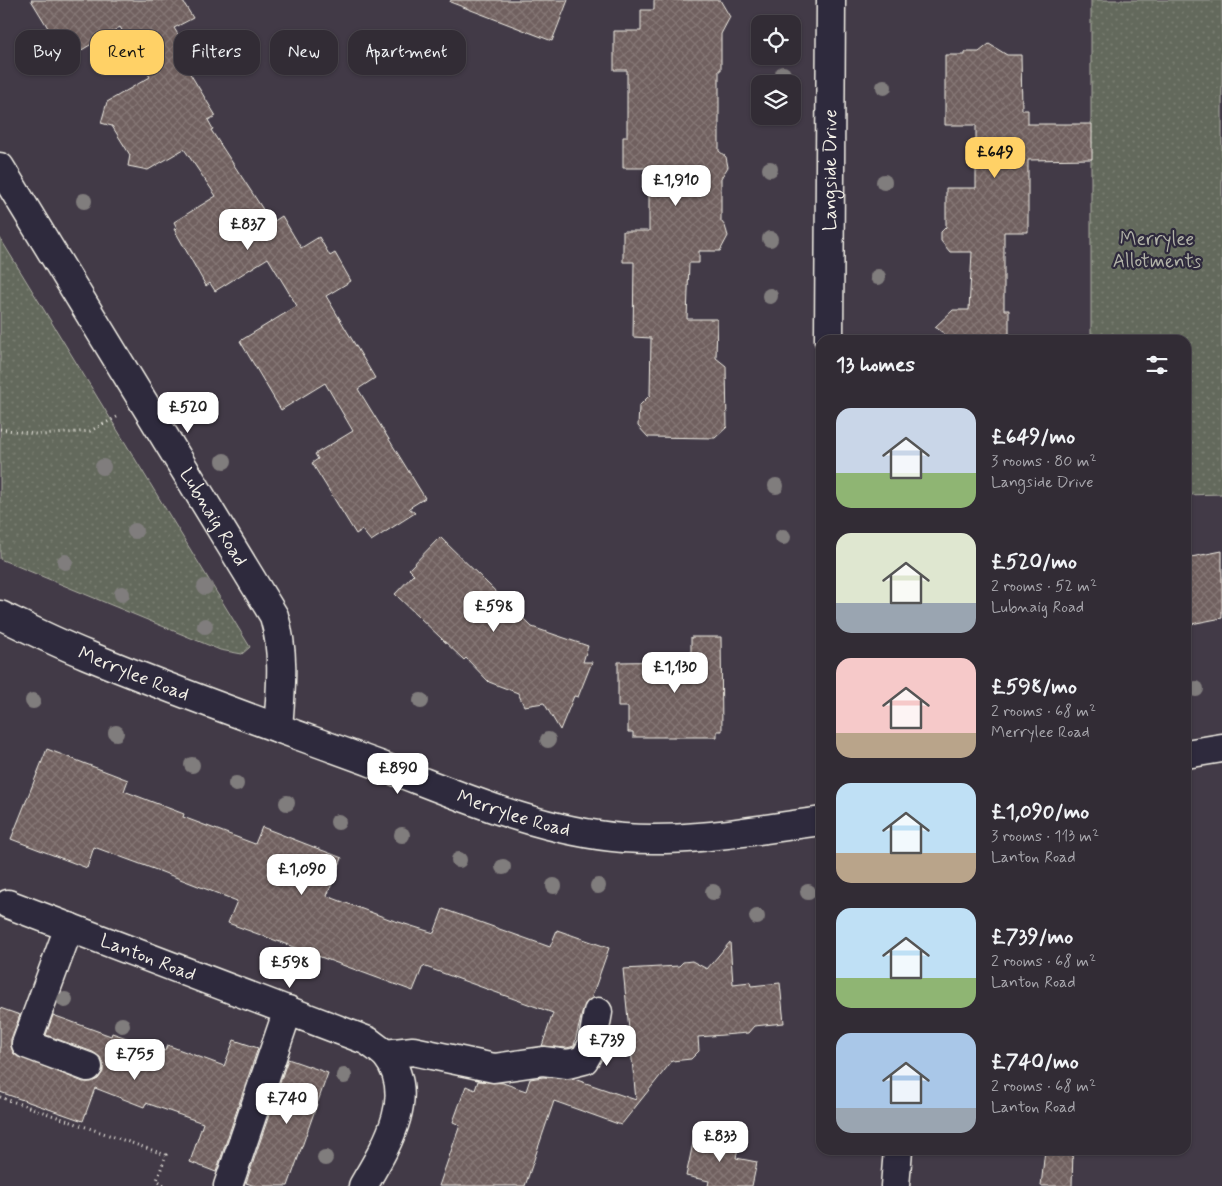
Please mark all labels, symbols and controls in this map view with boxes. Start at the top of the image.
map controls [751,15,801,125]
button: locate [751,15,801,65]
chip: Buy [15,30,80,75]
chip: Rent [90,30,164,75]
chip: Filters [174,30,260,75]
chip: New [270,30,338,75]
chip: Apartment [348,30,466,75]
button: layers [751,75,801,125]
street label: Langside Drive [817,109,844,231]
pin: £649 [965,136,1025,179]
text: £649 [976,142,1014,163]
pin: £1,910 [635,164,717,207]
text: £1,910 [653,170,699,191]
pin: £837 [218,208,278,251]
text: £837 [230,214,266,235]
park label: Merrylee Allotments [1113,227,1202,274]
text: 13 homes [836,351,915,379]
icon: filters [1143,351,1171,379]
pin: £520 [158,392,218,434]
text: £520 [169,397,207,418]
text: £649/mo [991,423,1075,451]
icon: home [876,428,936,488]
text: 3 rooms · 80 m² [991,451,1097,472]
street label: Lubnaig Road [174,463,253,571]
text: Langside Drive [991,472,1094,493]
text: £520/mo [991,548,1077,576]
icon: home [876,553,936,613]
text: 2 rooms · 52 m² [991,576,1097,597]
pin: £598 [464,590,524,633]
text: £598 [474,596,514,617]
text: Lubnaig Road [991,597,1084,618]
street label: Merrylee Road [75,640,193,707]
pin: £1,130 [634,652,716,694]
text: £1,130 [653,657,697,678]
text: £598/mo [991,673,1077,701]
icon: home [876,678,936,738]
text: 2 rooms · 68 m² [991,701,1096,722]
text: Merrylee Road [991,722,1090,743]
pin: £890 [368,752,428,795]
text: £890 [378,758,418,779]
street label: Merrylee Road [454,784,573,842]
text: £1,090/mo [991,798,1089,826]
icon: home [876,803,936,863]
text: 3 rooms · 113 m² [991,826,1099,847]
text: Lanton Road [991,847,1076,868]
pin: £1,090 [261,854,343,896]
text: £1,090 [278,859,326,880]
text: £739/mo [991,923,1073,951]
street label: Lanton Road [97,928,200,987]
icon: home [876,928,936,988]
pin: £598 [260,946,320,989]
text: 2 rooms · 68 m² [991,951,1096,972]
text: £598 [270,952,310,973]
text: Lanton Road [991,972,1076,993]
pin: £739 [577,1024,637,1067]
text: £739 [589,1030,625,1051]
pin: £755 [105,1038,165,1081]
text: £755 [116,1044,154,1065]
text: £740/mo [991,1048,1079,1076]
icon: home [876,1053,936,1113]
text: 2 rooms · 68 m² [991,1076,1096,1097]
pin: £740 [257,1082,317,1125]
text: £740 [267,1088,307,1109]
text: Lanton Road [991,1097,1076,1118]
pin: £833 [690,1120,750,1163]
text: £833 [703,1126,737,1147]

